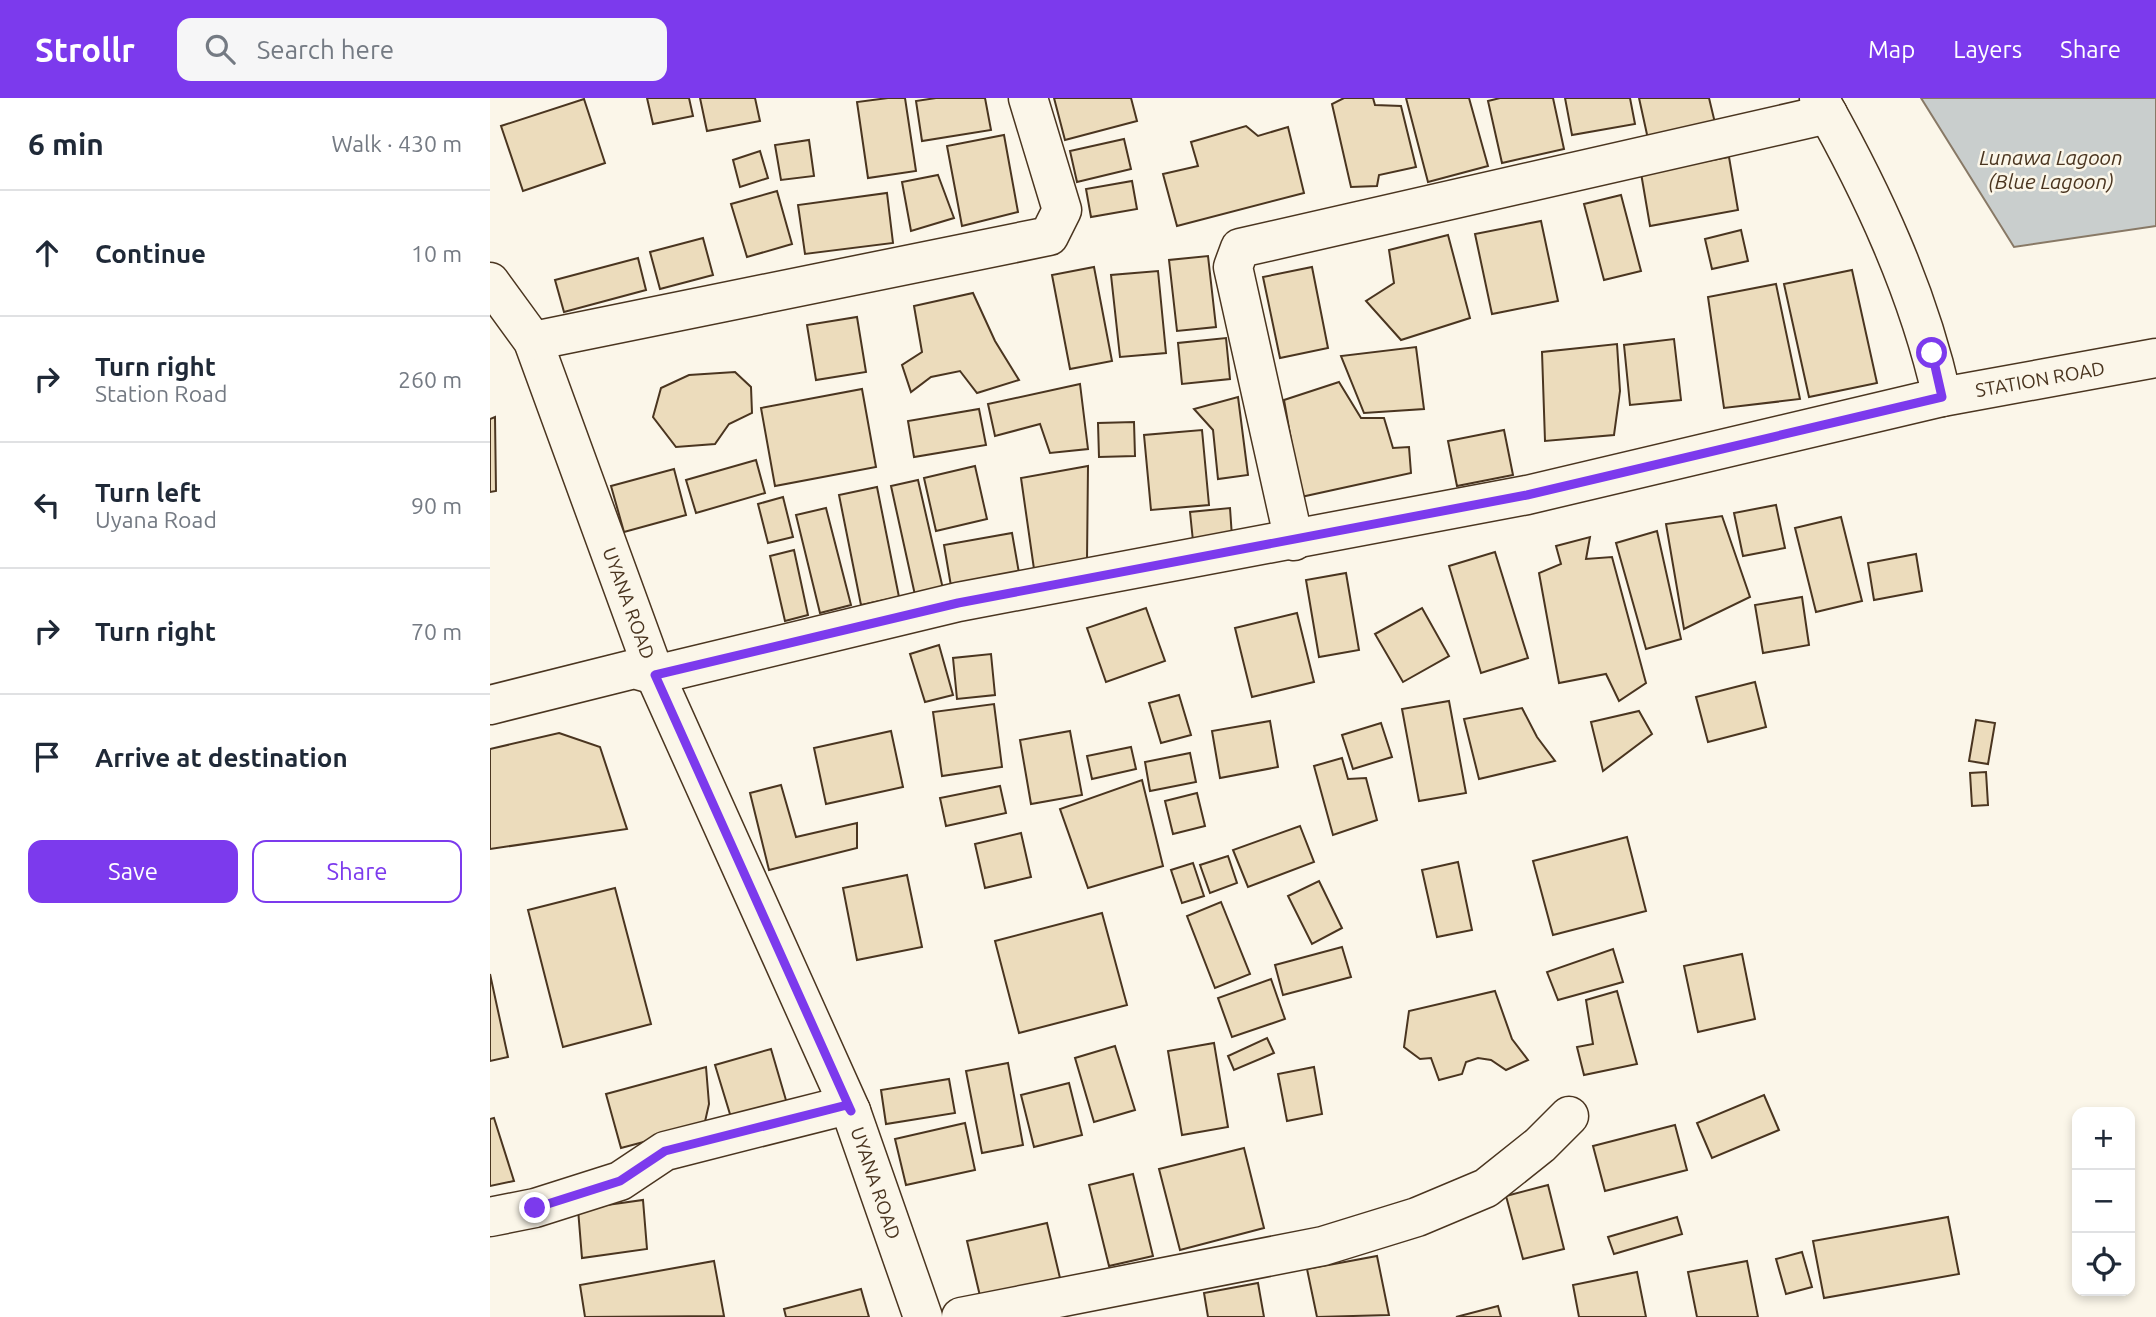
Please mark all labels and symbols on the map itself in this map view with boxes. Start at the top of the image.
water label: Lunawa Lagoon (Blue Lagoon) [1979,145,2123,193]
route start [1916,337,1947,368]
street label: STATION ROAD [1974,357,2106,401]
street label: UYANA ROAD [599,544,659,662]
street label: UYANA ROAD [846,1124,906,1242]
route end [519,1192,550,1223]

